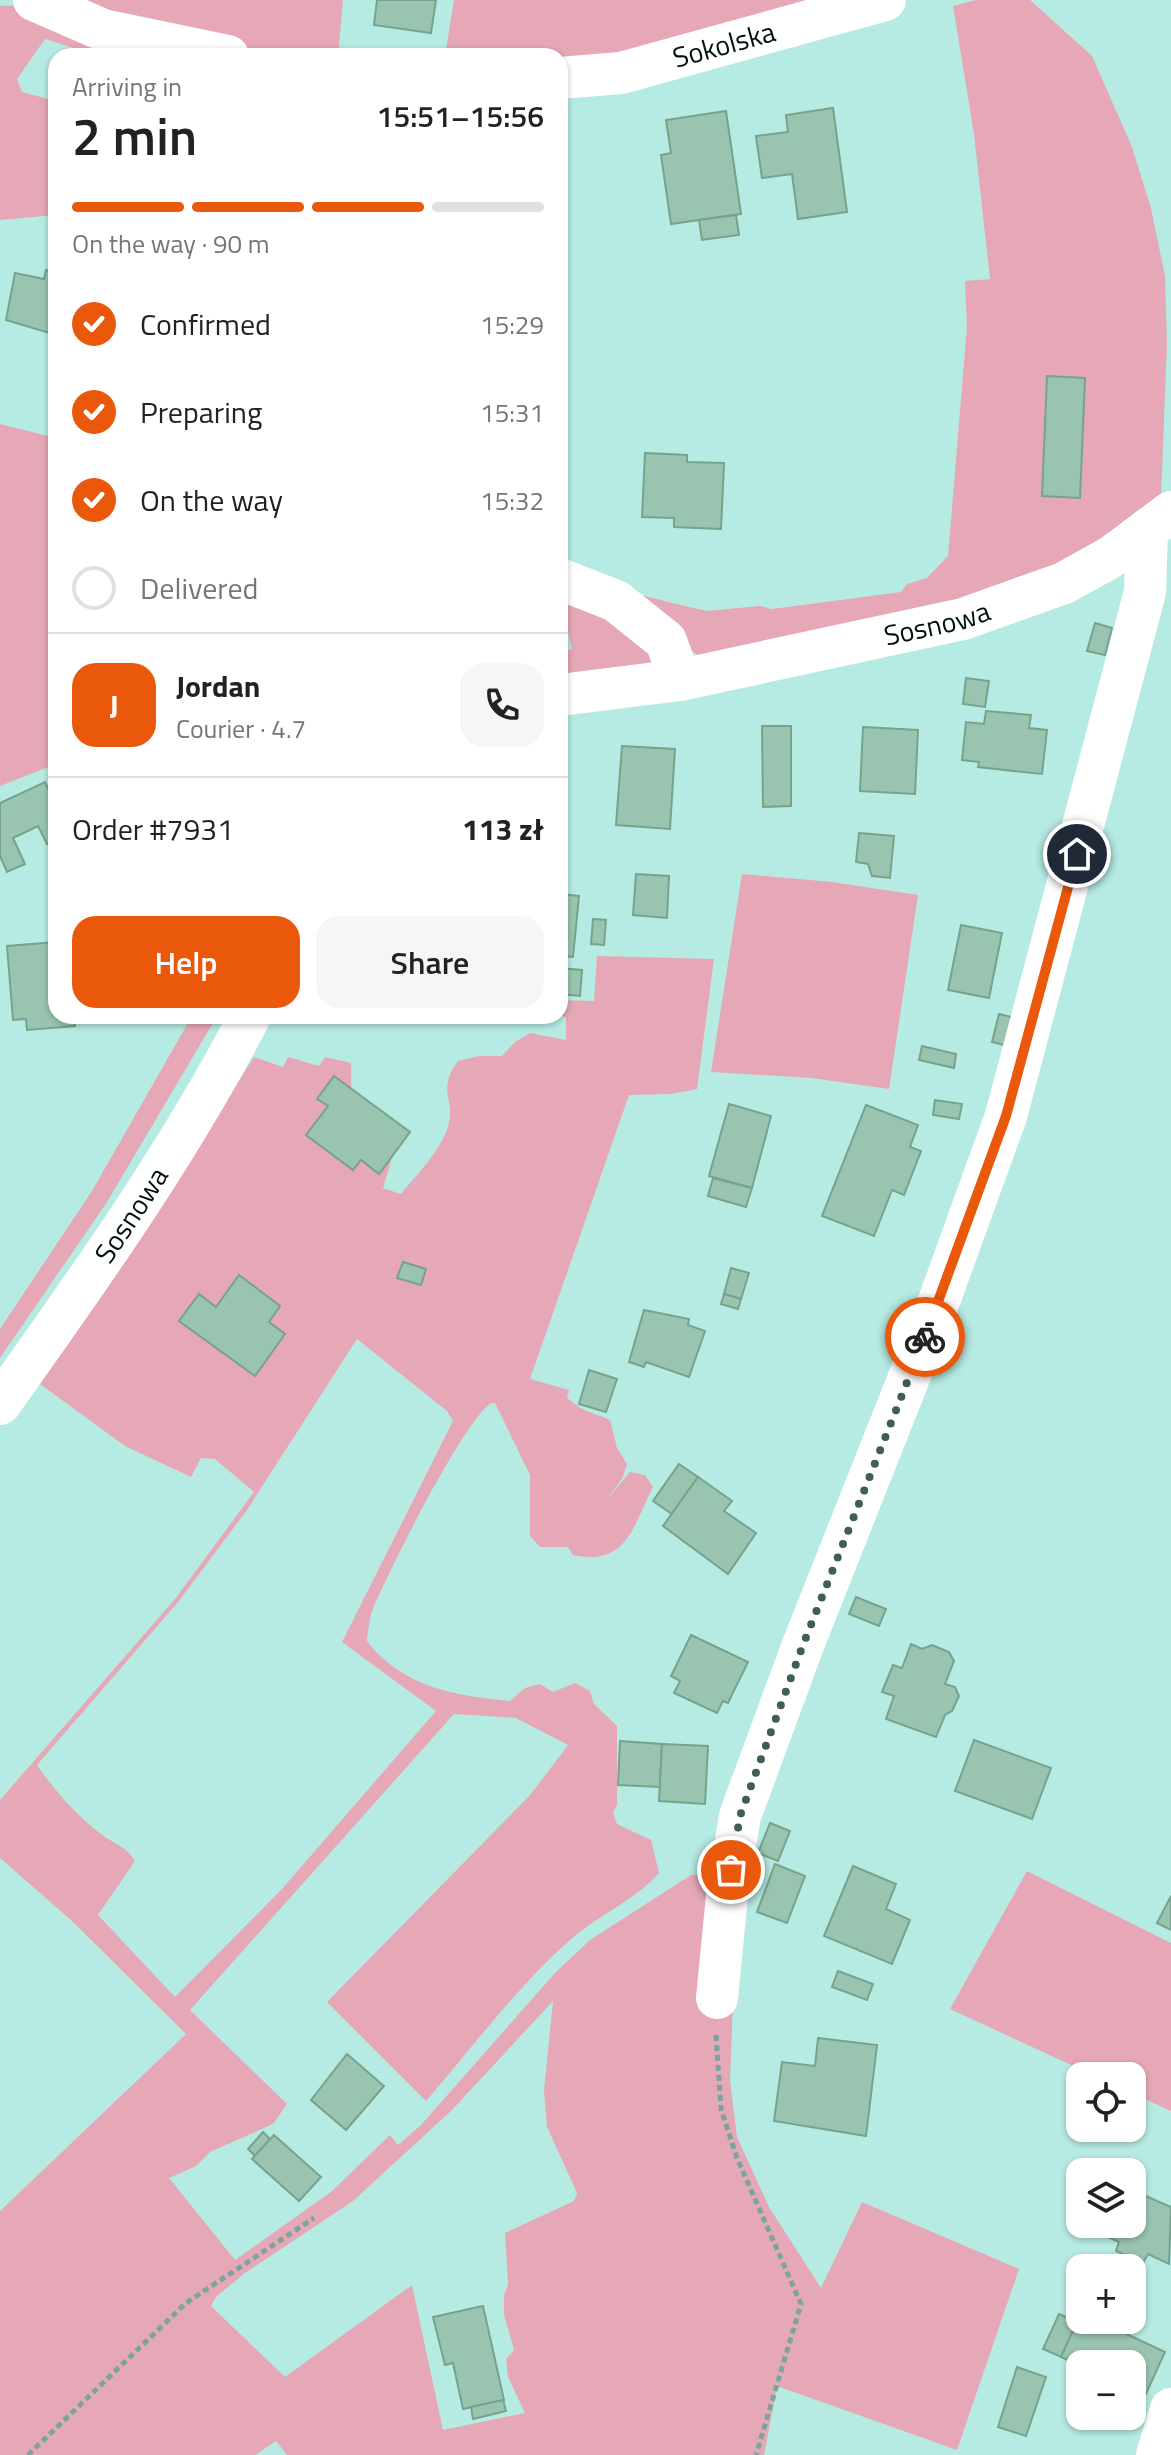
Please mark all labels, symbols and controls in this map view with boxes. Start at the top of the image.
street label: Sokolska [668,9,780,79]
text: Arriving in [72,67,182,106]
text: 15:51–15:56 [377,93,544,139]
text: 2 min [72,96,197,175]
text: On the way · 90 m [72,224,270,263]
text: Confirmed [140,301,271,347]
icon: check [72,302,116,346]
text: 15:29 [480,305,544,344]
text: Preparing [140,389,262,435]
icon: check [72,390,116,434]
text: 15:31 [480,393,544,432]
text: On the way [140,477,283,523]
icon: check [72,478,116,522]
text: 15:32 [480,481,544,520]
text: Delivered [140,565,258,611]
street label: Sosnowa [880,589,996,656]
text: Jordan [176,663,260,709]
button: phone [460,663,544,747]
text: J [109,682,119,728]
text: Courier · 4.7 [176,709,306,748]
text: Order #7931 [72,806,234,852]
text: 113 zł [462,806,544,852]
pin [1043,820,1111,888]
icon: home [1055,832,1099,876]
button: Help [72,916,300,1008]
button: Share [316,916,544,1008]
street label: Sosnowa [83,1158,178,1272]
courier [885,1297,965,1377]
icon: bike [903,1315,947,1359]
pin [697,1836,765,1904]
icon: bag [709,1848,753,1892]
map controls [1066,2062,1146,2430]
button: locate [1066,2062,1146,2142]
button: layers [1066,2158,1146,2238]
button: + [1066,2254,1146,2334]
button: − [1066,2350,1146,2430]

